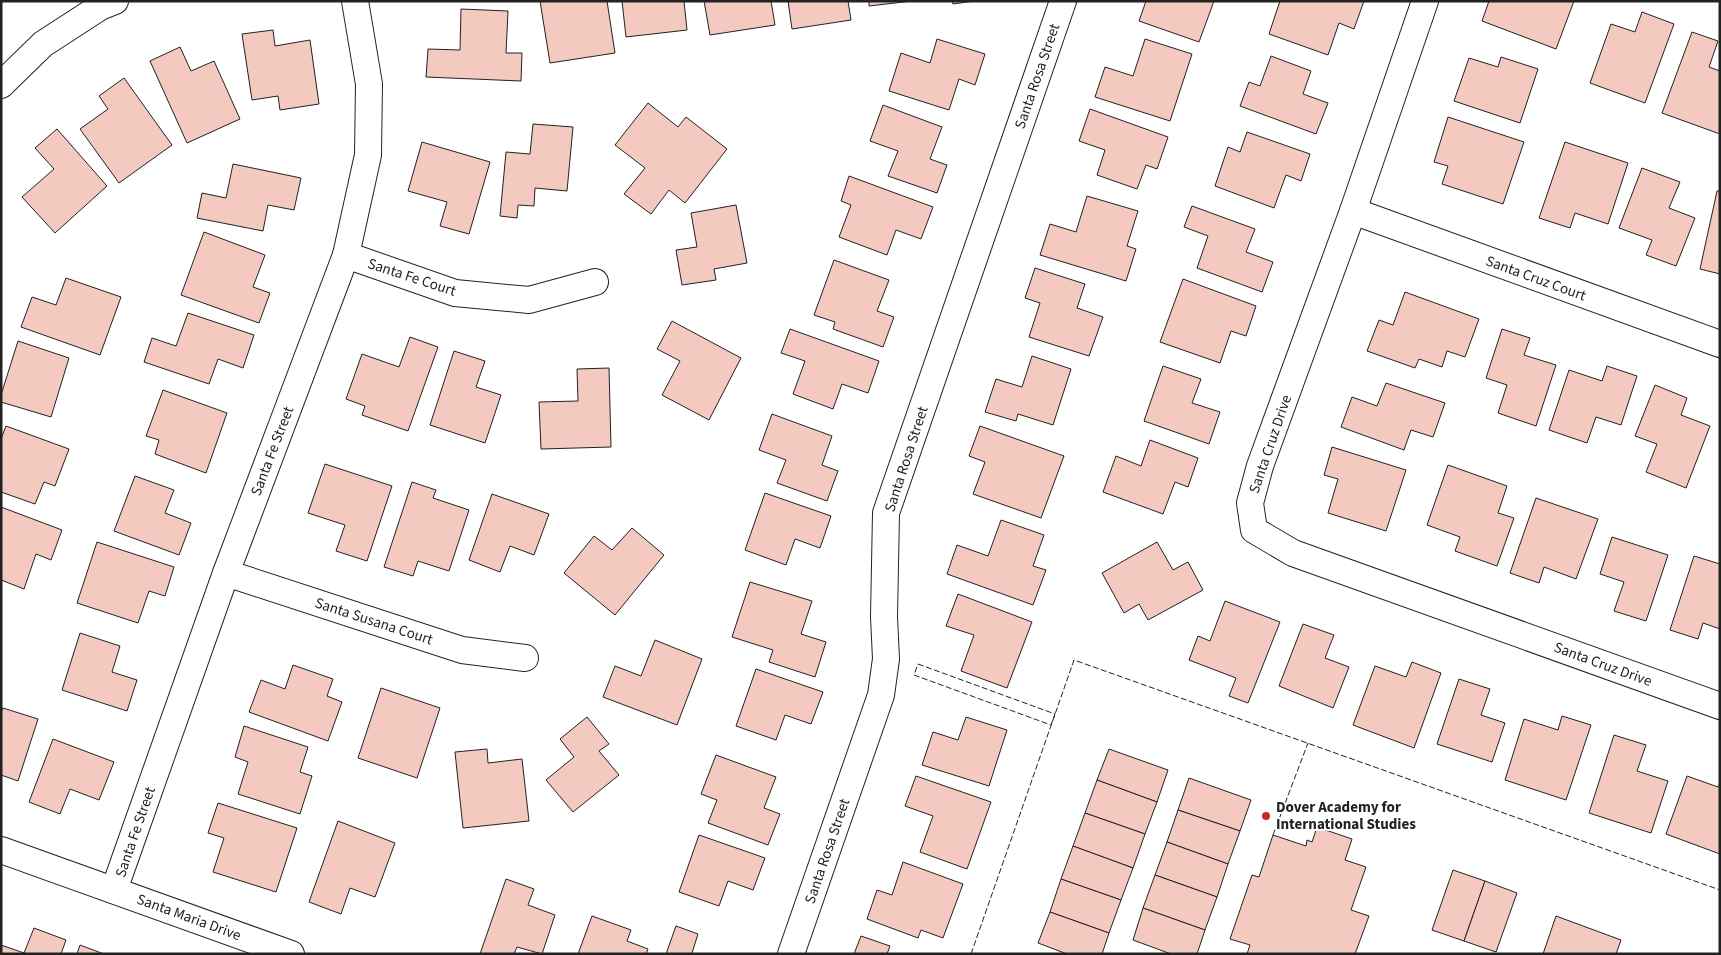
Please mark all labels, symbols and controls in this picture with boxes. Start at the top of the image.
street label: Santa Rosa Street [1010,21,1065,132]
street label: Santa Cruz Court [1483,251,1589,306]
street label: Santa Fe Court [365,253,459,302]
street label: Santa Cruz Drive [1244,392,1297,496]
street label: Santa Fe Street [246,403,299,499]
street label: Santa Rosa Street [879,404,933,515]
street label: Santa Susana Court [312,592,436,650]
street label: Santa Cruz Drive [1551,637,1655,692]
street label: Santa Fe Street [110,784,161,880]
street label: Santa Rosa Street [800,796,855,907]
place label: Dover Academy for International Studies [1276,797,1416,835]
marker: Dover Academy for International Studies [1260,810,1272,822]
street label: Santa Maria Drive [134,889,244,946]

